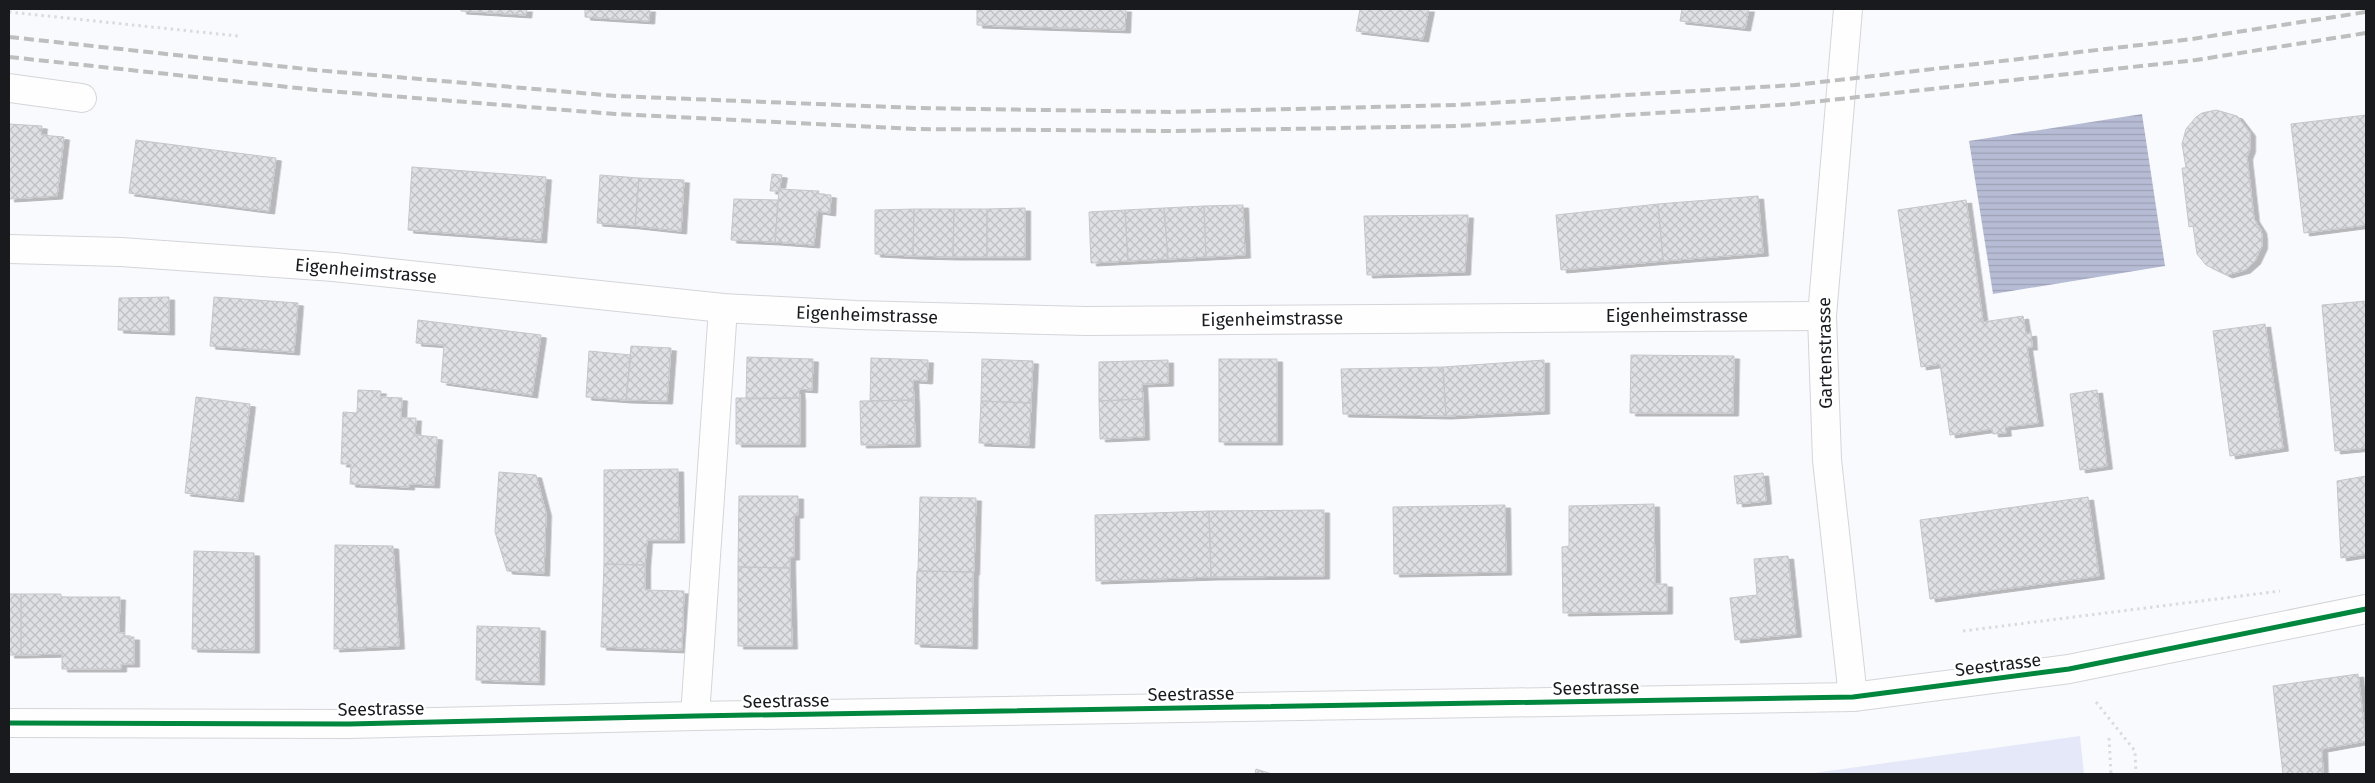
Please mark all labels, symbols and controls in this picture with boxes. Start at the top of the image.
street label: Eigenheimstrasse [294,254,438,288]
street label: Gartenstrasse [1813,297,1837,409]
street label: Eigenheimstrasse [796,302,938,328]
street label: Eigenheimstrasse [1606,305,1748,327]
street label: Eigenheimstrasse [1201,307,1343,331]
street label: Seestrasse [1954,649,2042,681]
street label: Seestrasse [1552,676,1640,700]
street label: Seestrasse [1147,682,1235,706]
street label: Seestrasse [742,689,830,713]
street label: Seestrasse [337,697,425,721]

